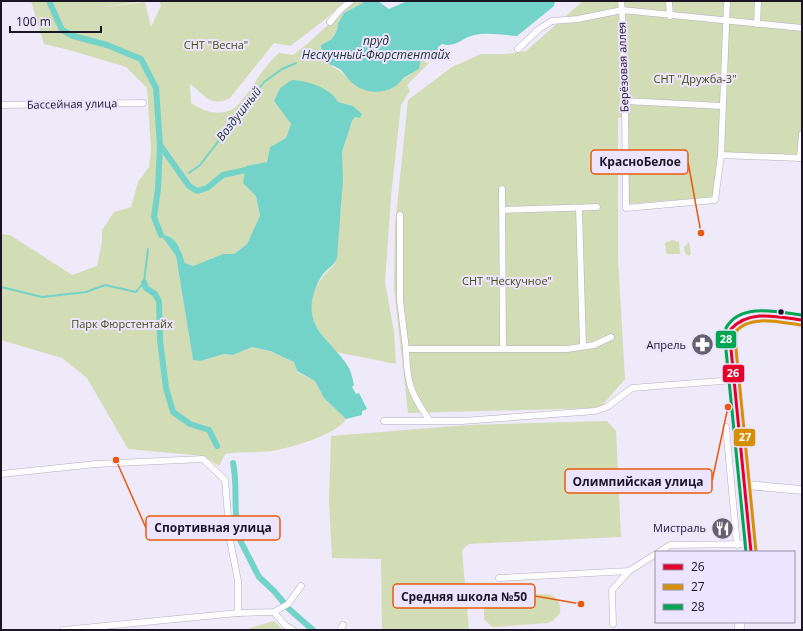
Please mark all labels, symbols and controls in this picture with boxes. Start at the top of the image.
scale bar [10,8,101,34]
text: 100 m [16,13,51,30]
street label: Берёзовая аллея [613,22,632,112]
water label: пруд Нескучный-Фюрстентайх [302,32,451,63]
park label: СНТ "Весна" [184,37,248,52]
park label: СНТ "Дружба-3" [653,71,737,86]
water label: Воздушный [212,83,265,144]
street label: Бассейная улица [27,95,117,112]
callout: КрасноБелое [591,150,688,174]
text: КрасноБелое [599,153,681,170]
park label: СНТ "Нескучное" [462,273,552,288]
unlabelled marker [776,307,786,317]
park label: Парк Фюрстентайх [71,316,173,331]
line badge: 28 [715,330,737,349]
text: 28 [720,331,732,346]
pharmacy icon: Апрель [689,332,715,358]
place label: Апрель [647,337,686,352]
line badge: 26 [722,364,745,383]
text: 26 [727,365,739,380]
line badge: 27 [733,428,756,447]
text: 27 [739,429,751,444]
callout: Олимпийская улица [565,469,712,493]
text: Олимпийская улица [573,473,703,490]
restaurant icon: Мистраль [709,515,735,541]
callout: Спортивная улица [146,516,280,540]
text: Спортивная улица [154,519,272,536]
place label: Мистраль [653,520,706,535]
legend [655,551,795,623]
text: 26 [691,558,705,575]
text: 27 [691,578,705,595]
callout: Средняя школа №50 [393,584,535,608]
text: Средняя школа №50 [401,588,527,605]
text: 28 [691,598,705,615]

